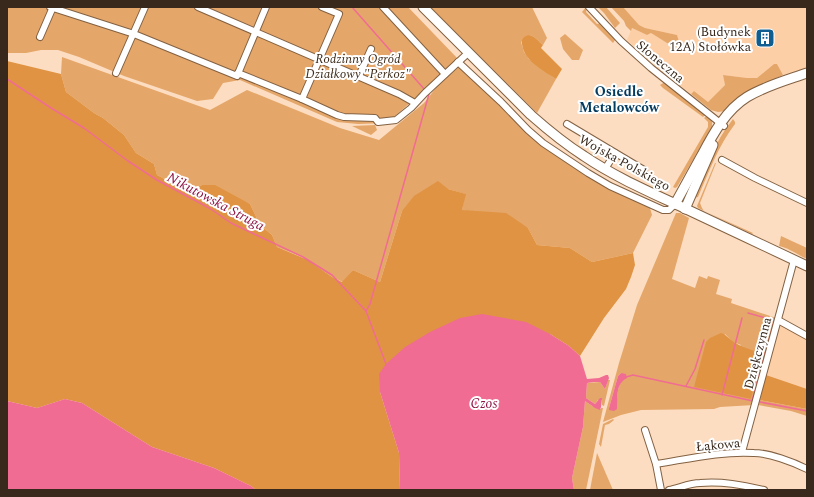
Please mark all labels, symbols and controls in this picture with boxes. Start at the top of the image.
place label: (Budynek 12A) Stołówka [669,22,752,57]
building icon: (Budynek 12A) Stołówka [754,27,776,49]
street label: Słoneczna [632,35,689,88]
park label: Rodzinny Ogród Działkowy "Perkoz" [305,49,411,84]
district label: Osiedle Metalowców [579,81,660,118]
street label: Wojska Polskiego [575,129,674,196]
water label: Nikutowska Struga [163,167,268,236]
street label: Dziękczynna [739,314,777,392]
water label: Czos [471,393,498,414]
street label: Łąkowa [695,433,742,457]

